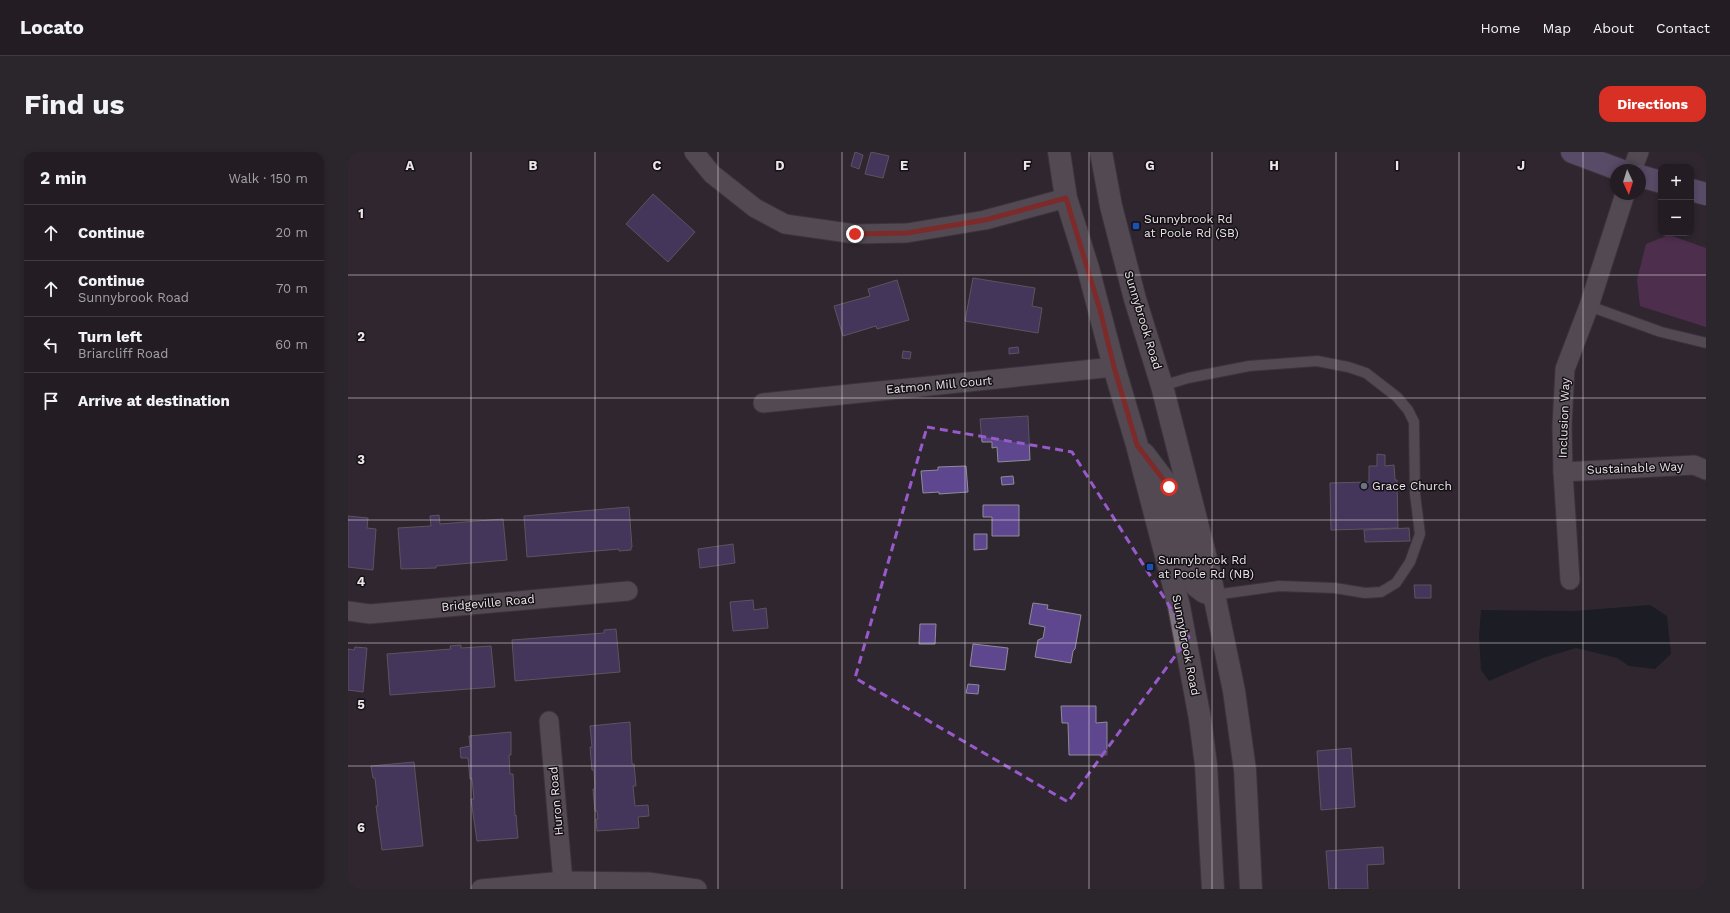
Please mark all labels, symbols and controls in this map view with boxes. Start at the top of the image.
text: Locato [20,16,84,39]
text: Home [1480,20,1520,36]
text: Map [1542,20,1571,36]
text: About [1593,20,1634,36]
text: Contact [1656,20,1710,36]
button: Directions [1599,86,1706,122]
text: Find us [24,88,124,121]
text: A [406,158,415,173]
text: B [529,158,538,173]
text: C [653,158,662,173]
text: D [775,158,785,173]
text: E [900,158,908,173]
text: F [1023,158,1031,173]
text: G [1145,158,1155,173]
text: H [1269,158,1279,173]
text: I [1395,158,1399,173]
text: J [1517,158,1525,173]
north arrow [1610,164,1646,200]
map controls [1658,164,1694,236]
button: + [1658,164,1694,200]
text: 2 min [40,168,86,188]
text: Walk · 150 m [229,171,308,186]
button: − [1658,200,1694,236]
text: 1 [358,206,364,221]
place label: Sunnybrook Rd at Poole Rd (SB) [1144,212,1239,240]
marker: Sunnybrook Rd at Poole Rd (SB) [1131,221,1141,231]
icon: ahead [40,222,62,244]
text: Continue [78,224,145,242]
text: 20 m [276,225,308,240]
route end [846,225,864,243]
street label: Sunnybrook Road [1121,269,1165,371]
text: Continue [78,272,145,290]
icon: ahead [40,278,62,300]
text: 70 m [276,281,308,296]
text: Sunnybrook Road [78,290,189,305]
text: Turn left [78,328,142,346]
text: 2 [357,329,365,344]
icon: left [40,334,62,356]
text: 60 m [275,337,308,352]
text: Briarcliff Road [78,346,168,361]
street label: Eatmon Mill Court [885,373,993,397]
street label: Inclusion Way [1556,377,1572,458]
icon: arrive [40,390,62,412]
text: Arrive at destination [78,392,230,410]
text: 3 [357,452,365,467]
street label: Sustainable Way [1587,459,1684,477]
route start [1160,478,1178,496]
place label: Grace Church [1372,479,1452,493]
marker: Grace Church [1359,481,1369,491]
place label: Sunnybrook Rd at Poole Rd (NB) [1158,553,1254,581]
marker: Sunnybrook Rd at Poole Rd (NB) [1145,562,1155,572]
text: 4 [357,574,366,589]
street label: Bridgeville Road [441,592,535,614]
street label: Sunnybrook Road [1169,593,1203,697]
text: 5 [357,697,365,712]
street label: Huron Road [546,766,566,836]
text: 6 [357,820,365,835]

